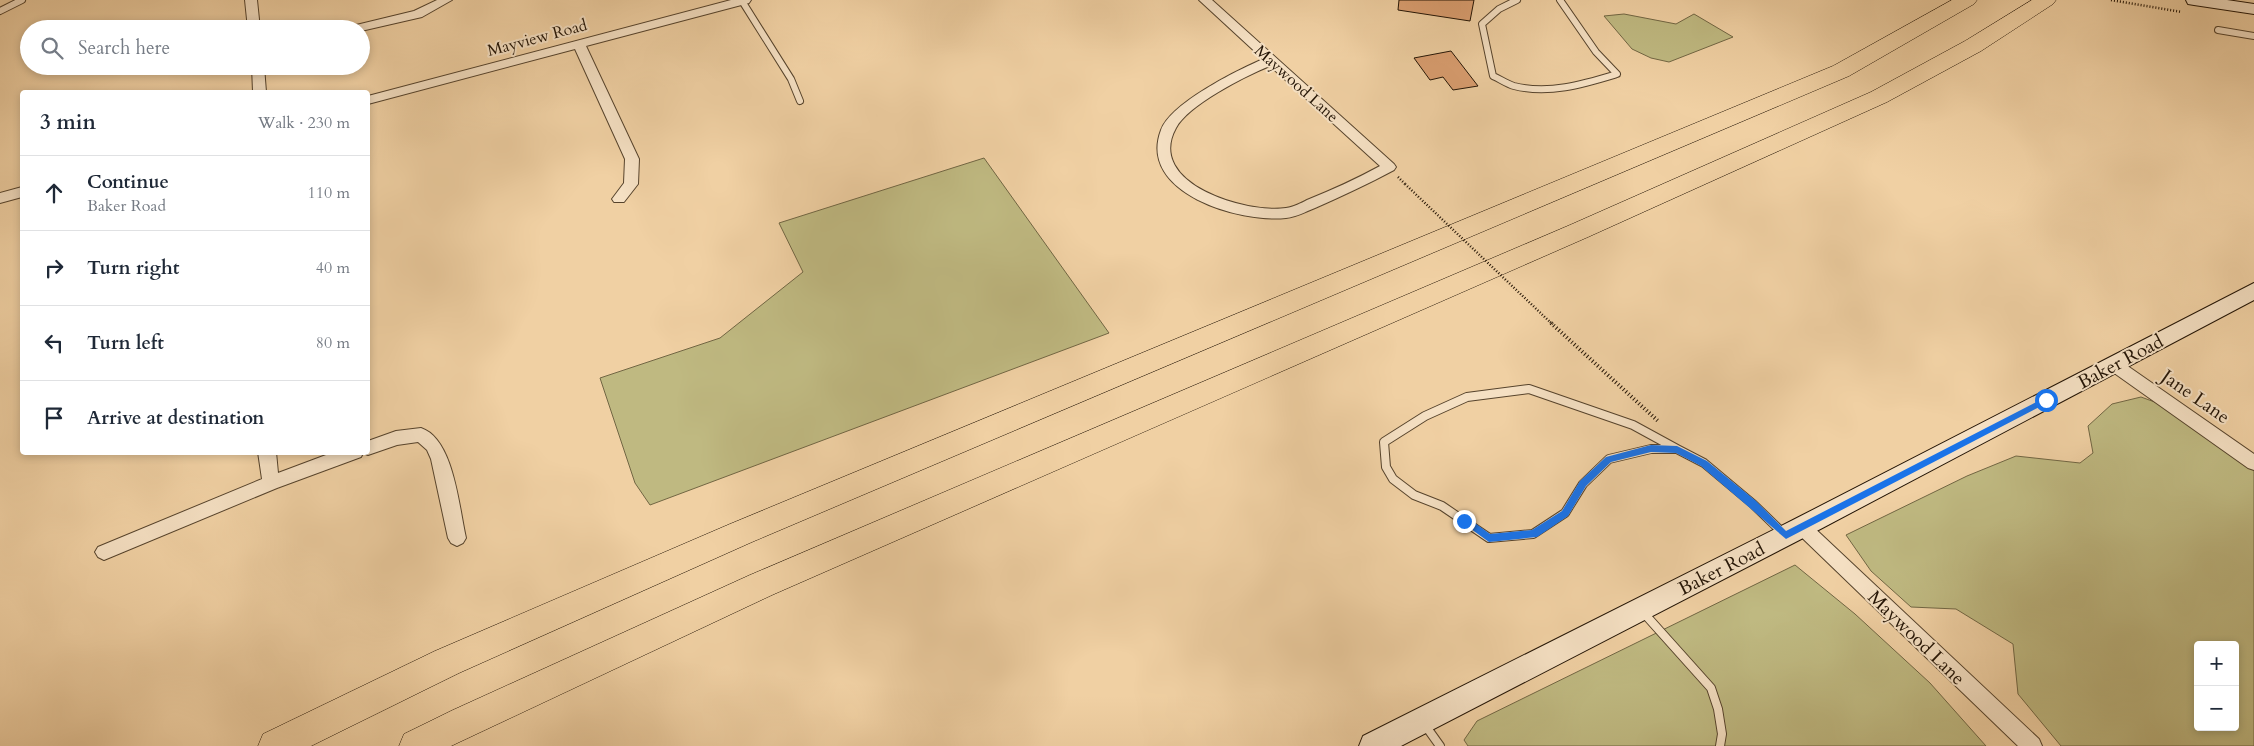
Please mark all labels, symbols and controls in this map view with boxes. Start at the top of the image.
street label: Mayview Road [485,14,590,62]
search box [20,20,370,75]
icon: search [38,34,66,62]
text: Search here [78,35,170,61]
street label: Maywood Lane [1249,40,1343,127]
text: 3 min [40,108,96,137]
text: Walk · 230 m [258,112,350,134]
text: Continue [87,169,169,195]
icon: ahead [40,179,68,207]
text: 110 m [308,182,350,204]
text: Baker Road [87,195,166,217]
icon: right [40,254,68,282]
text: Turn right [87,255,179,281]
text: 40 m [316,257,350,279]
street label: Baker Road [2073,328,2168,395]
icon: left [40,329,68,357]
text: Turn left [87,330,164,356]
text: 80 m [316,332,350,354]
street label: Jane Lane [2153,362,2235,430]
route start [2035,389,2058,412]
icon: arrive [40,404,68,432]
text: Arrive at destination [87,405,264,431]
route end [1453,510,1476,533]
street label: Baker Road [1674,536,1769,602]
street label: Maywood Lane [1862,585,1971,691]
map controls [2194,641,2239,731]
button: + [2194,641,2239,686]
button: − [2194,686,2239,731]

